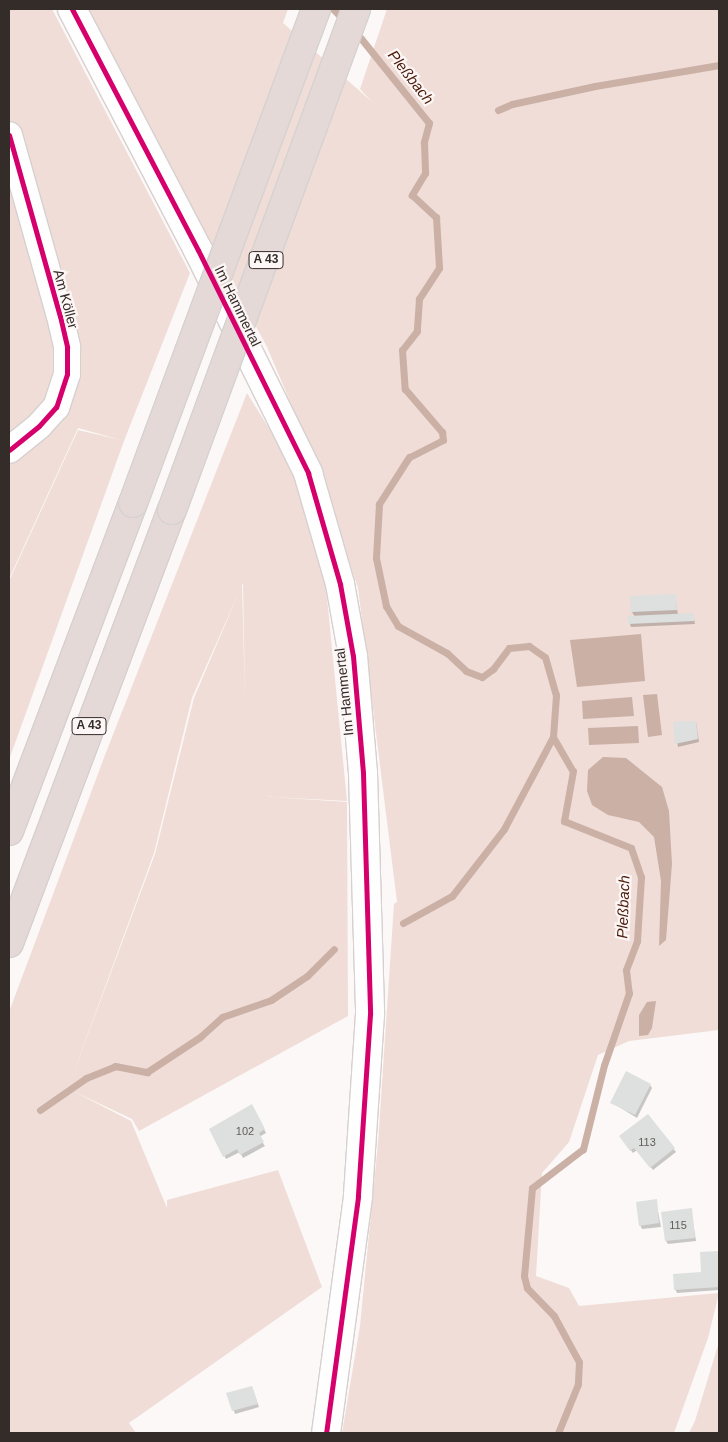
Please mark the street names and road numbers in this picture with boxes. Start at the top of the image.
road number: A 43 [247,250,285,270]
street label: Im Hammertal [211,263,265,349]
street label: Am Köller [50,268,82,330]
street label: Im Hammertal [331,647,357,737]
road number: A 43 [70,716,108,736]

